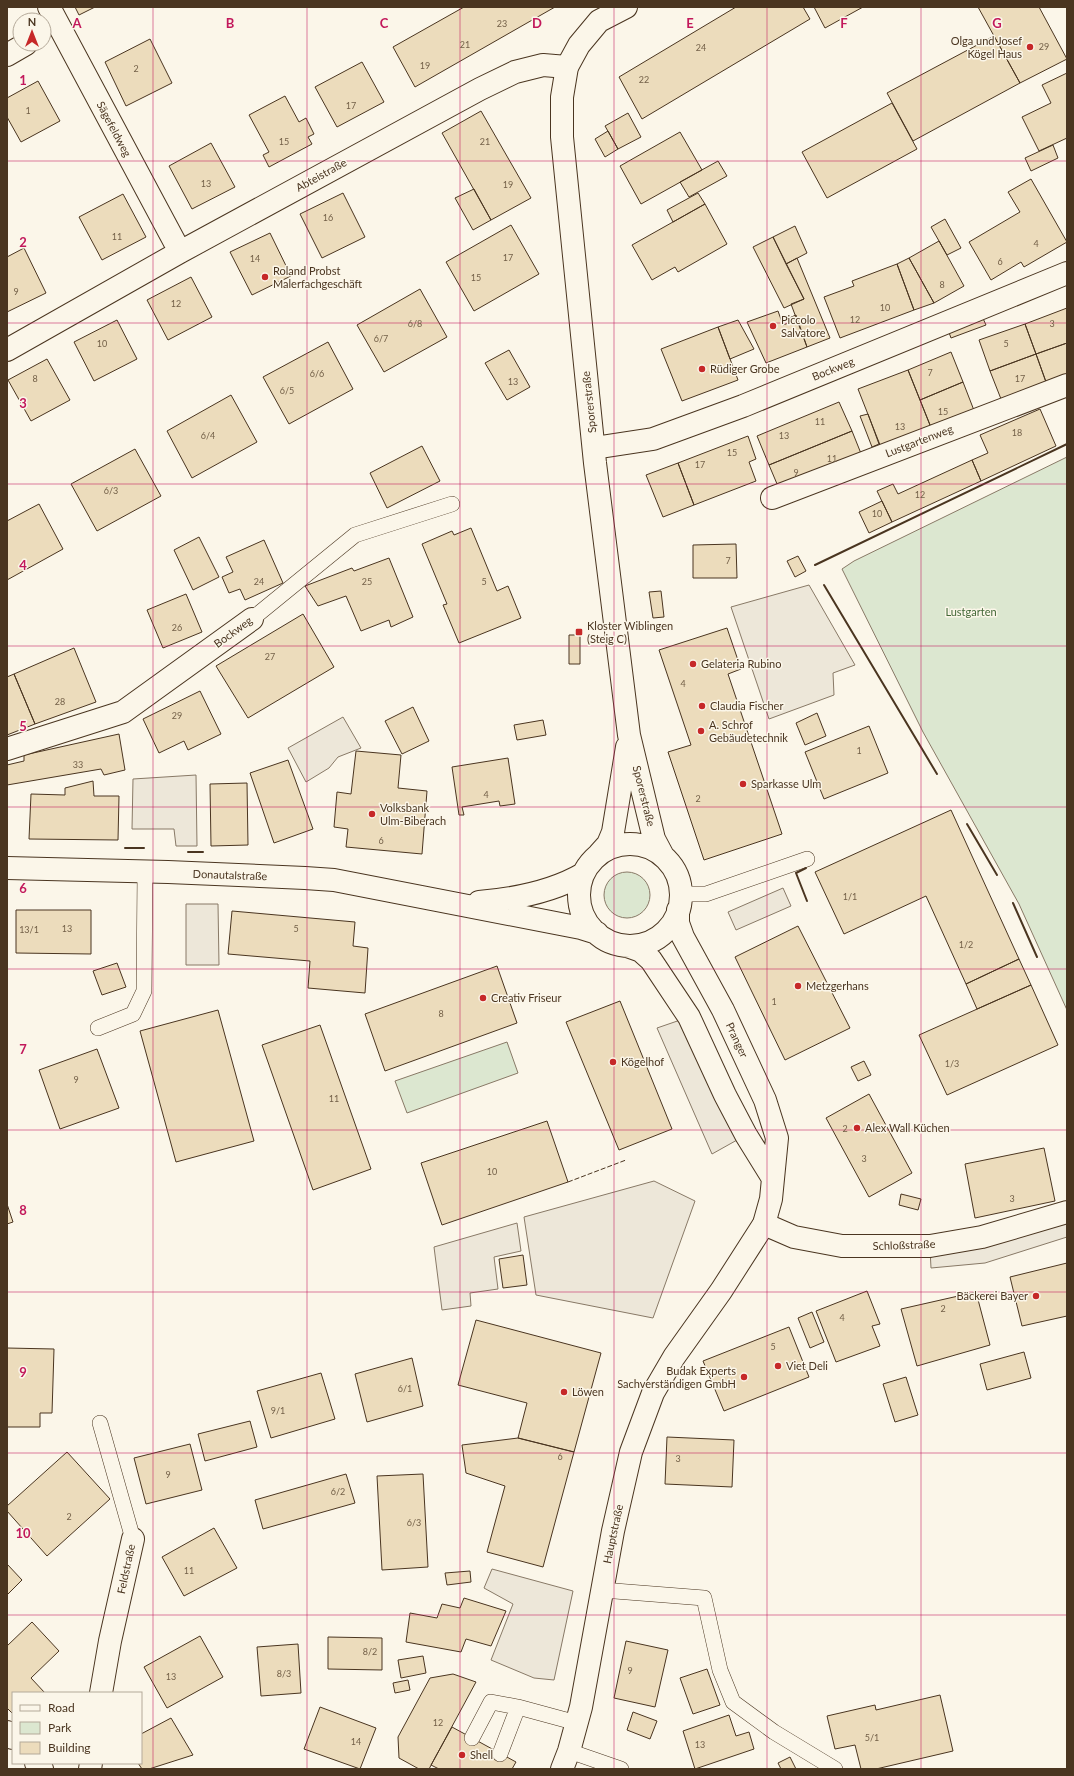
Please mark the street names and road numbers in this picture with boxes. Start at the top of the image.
street label: Sägefeldweg [94,99,135,159]
street label: Abteistraße [293,155,349,194]
street label: Bockweg [810,354,856,383]
street label: Sporerstraße [579,370,598,434]
street label: Lustgartenweg [883,422,955,459]
street label: Bockweg [211,613,255,650]
street label: Sporerstraße [631,764,658,828]
street label: Donautalstraße [193,867,268,882]
street label: Pranger [724,1020,751,1060]
street label: Schloßstraße [872,1237,936,1252]
street label: Hauptstraße [600,1503,625,1565]
street label: Feldstraße [114,1543,137,1595]

